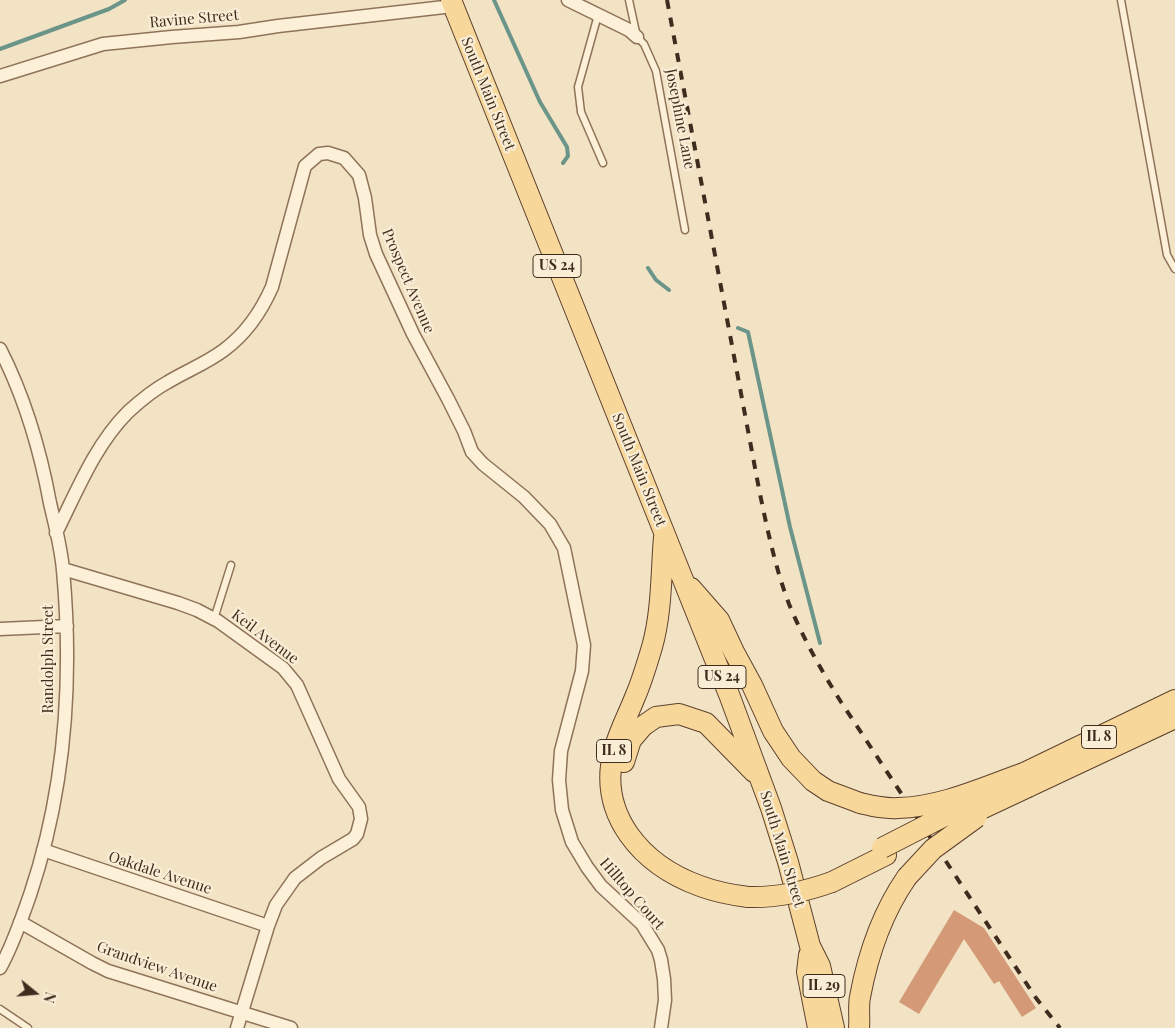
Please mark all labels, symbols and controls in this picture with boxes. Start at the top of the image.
street label: Ravine Street [149,6,239,32]
street label: South Main Street [457,35,519,153]
street label: Josephine Lane [661,67,699,171]
street label: Prospect Avenue [378,226,438,336]
road number: US 24 [533,255,581,278]
street label: South Main Street [608,411,670,529]
street label: Randolph Street [39,605,57,713]
street label: Keil Avenue [228,606,302,668]
road number: US 24 [698,666,746,689]
road number: IL 8 [1082,726,1116,749]
road number: IL 8 [596,739,632,762]
street label: South Main Street [756,789,808,909]
street label: Oakdale Avenue [106,848,214,898]
street label: Hilltop Court [596,854,668,934]
street label: Grandview Avenue [94,938,220,996]
north arrow [10,968,60,1018]
road number: IL 29 [803,974,845,998]
text: N [39,990,60,1005]

